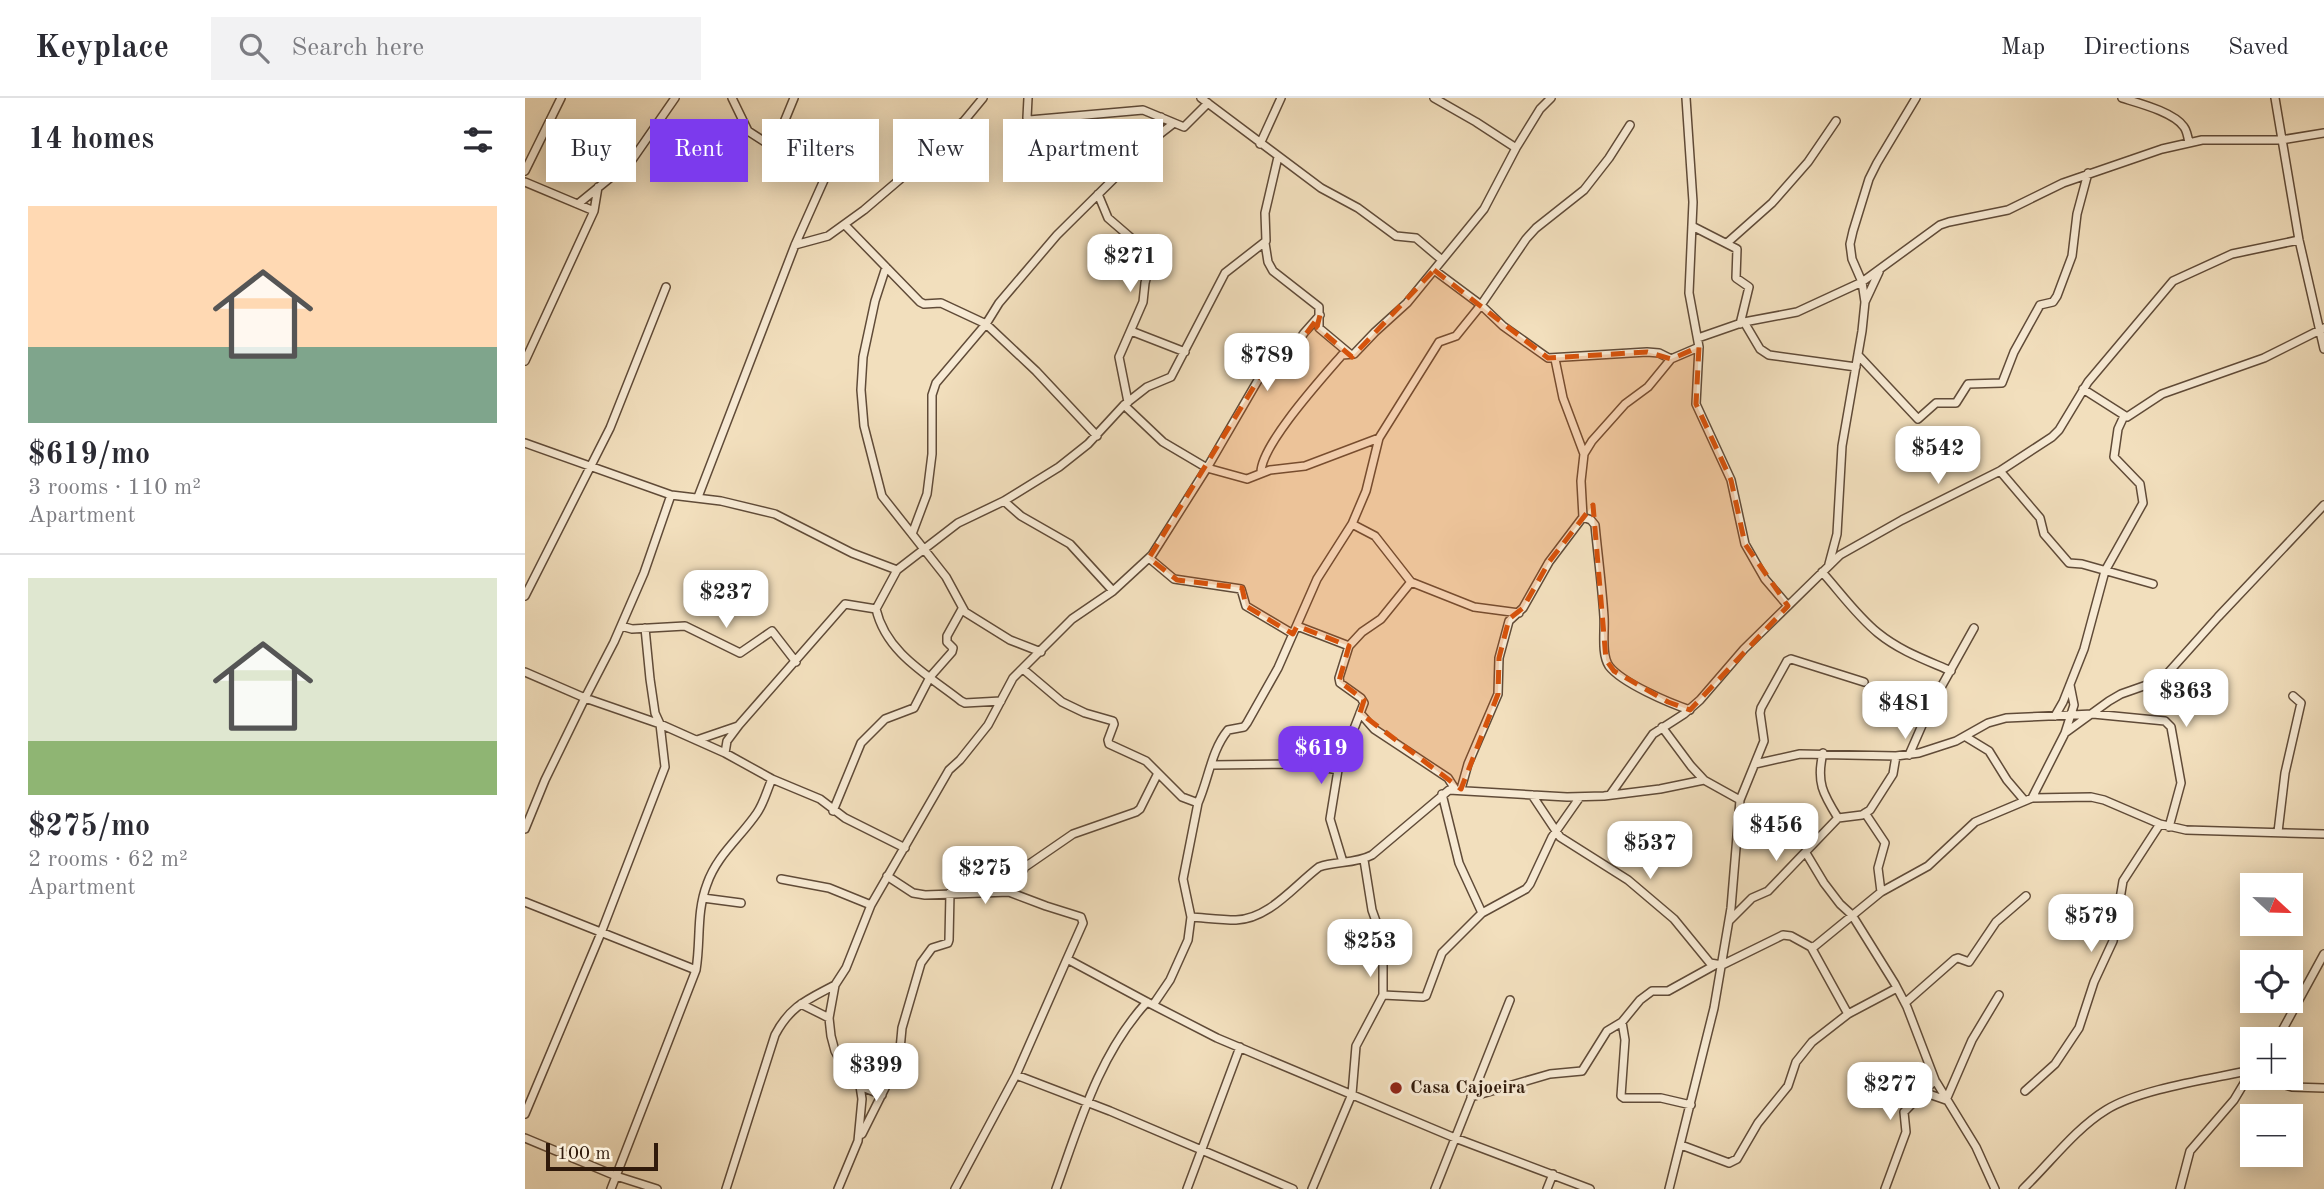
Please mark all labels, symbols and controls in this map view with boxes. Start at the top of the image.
search box [211,17,701,80]
icon: search [235,29,273,67]
text: Keyplace [35,32,169,65]
text: Search here [291,35,424,61]
text: Map [2001,36,2045,60]
text: Directions [2083,36,2190,60]
text: Saved [2228,36,2289,60]
chip: Buy [546,119,636,182]
chip: Rent [650,119,748,182]
chip: Filters [762,119,879,182]
chip: New [893,119,989,182]
chip: Apartment [1003,119,1163,182]
icon: filters [459,121,497,159]
text: 14 homes [28,125,154,155]
pin: $271 [1089,234,1171,294]
text: $271 [1103,245,1157,268]
icon: home [200,251,326,377]
pin: $789 [1226,334,1308,393]
text: $789 [1240,344,1294,367]
pin: $542 [1897,426,1979,486]
text: $542 [1911,437,1965,460]
text: $619/mo [28,440,150,470]
text: 3 rooms · 110 m² [28,476,201,499]
text: Apartment [28,504,136,527]
pin: $237 [685,570,767,630]
text: $237 [699,581,753,604]
icon: home [200,623,326,749]
pin: $363 [2145,670,2227,729]
text: $363 [2159,680,2213,703]
pin: $481 [1864,682,1946,741]
text: $481 [1878,692,1932,715]
pin: $619 [1280,726,1362,786]
text: $619 [1294,737,1348,760]
pin: $456 [1735,804,1817,863]
text: $275/mo [28,812,150,842]
text: $456 [1749,814,1803,837]
pin: $537 [1609,822,1691,881]
text: $537 [1623,832,1677,855]
pin: $275 [944,846,1026,906]
text: 2 rooms · 62 m² [28,848,188,871]
text: $275 [958,857,1012,880]
north arrow [2240,873,2303,936]
map controls [2240,873,2303,1167]
text: Apartment [28,876,136,899]
pin: $579 [2050,894,2132,954]
text: $579 [2064,905,2118,928]
pin: $253 [1329,920,1411,979]
text: $253 [1343,930,1397,953]
button: locate [2240,950,2303,1013]
button: + [2240,1027,2303,1090]
pin: $399 [835,1044,917,1103]
text: $399 [849,1054,903,1077]
pin: $277 [1849,1062,1931,1122]
text: $277 [1863,1073,1917,1096]
place label: Casa Cajoeira [1410,1079,1526,1098]
marker: Casa Cajoeira [1388,1080,1404,1096]
button: − [2240,1104,2303,1167]
scale bar [546,1140,658,1172]
text: 100 m [557,1145,610,1164]

